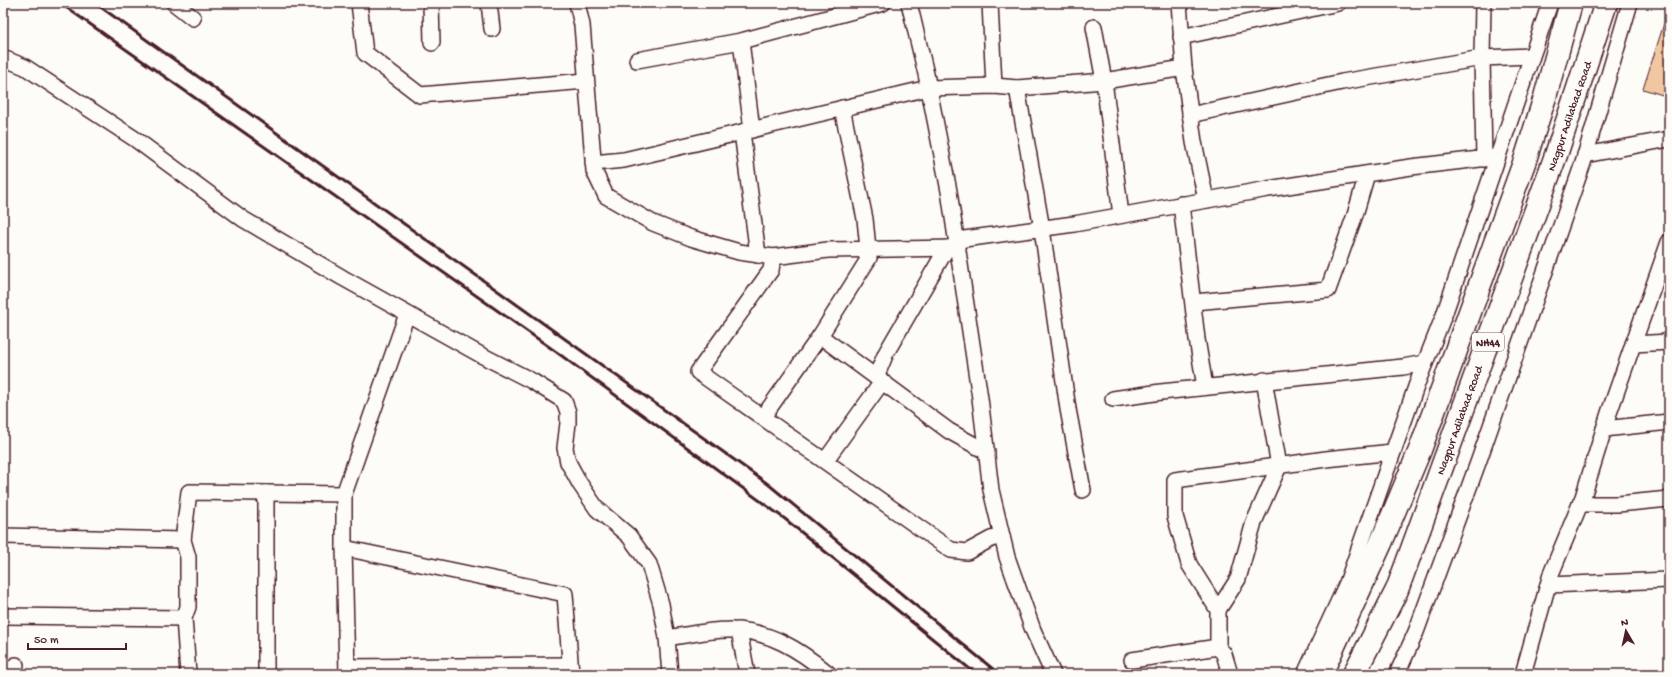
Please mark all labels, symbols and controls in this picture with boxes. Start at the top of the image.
street label: Nagpur Adilabad Road [1546,59,1597,173]
road number: NH44 [1472,333,1504,351]
street label: Nagpur Adilabad Road [1435,363,1487,477]
north arrow [1606,611,1646,651]
text: N [1620,617,1629,630]
scale bar [28,625,126,651]
text: 50 m [34,634,59,648]

